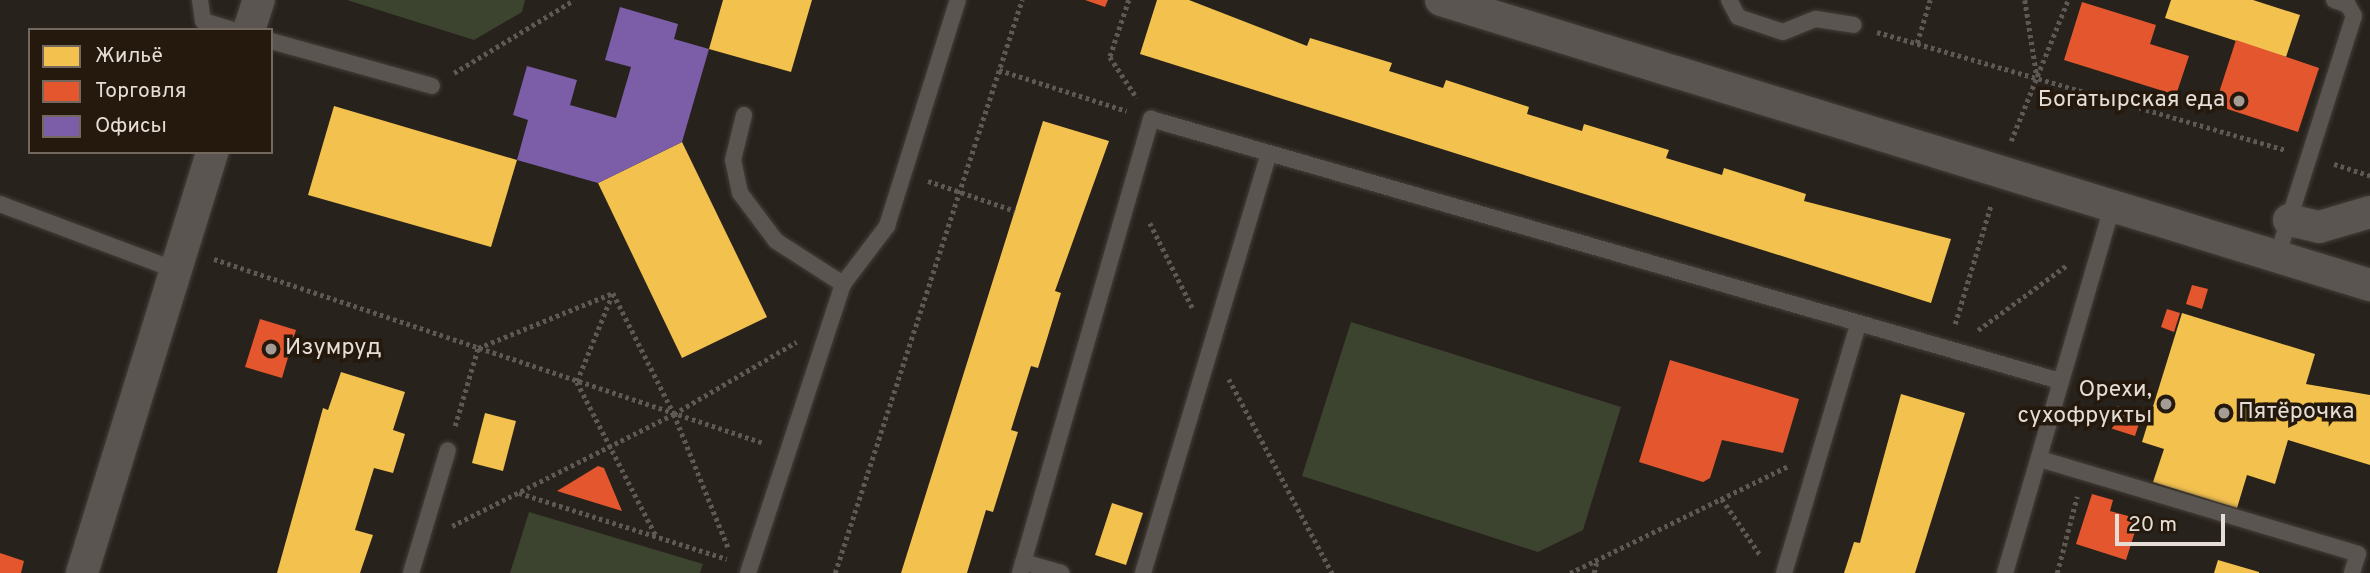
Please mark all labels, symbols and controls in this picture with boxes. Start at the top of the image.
legend [28,28,273,154]
text: Жильё [95,43,163,70]
text: Торговля [95,78,186,105]
place label: Богатырская еда [2038,87,2225,115]
marker: Богатырская еда [2231,93,2247,109]
text: Офисы [95,113,167,140]
place label: Изумруд [285,335,381,363]
marker: Изумруд [263,341,279,357]
place label: Орехи, сухофрукты [2018,377,2152,431]
marker: Орехи, сухофрукты [2158,396,2174,412]
place label: Пятёрочка [2238,399,2354,427]
marker: Пятёрочка [2216,405,2232,421]
scale bar [2118,500,2228,544]
text: 20 m [2128,512,2177,539]

